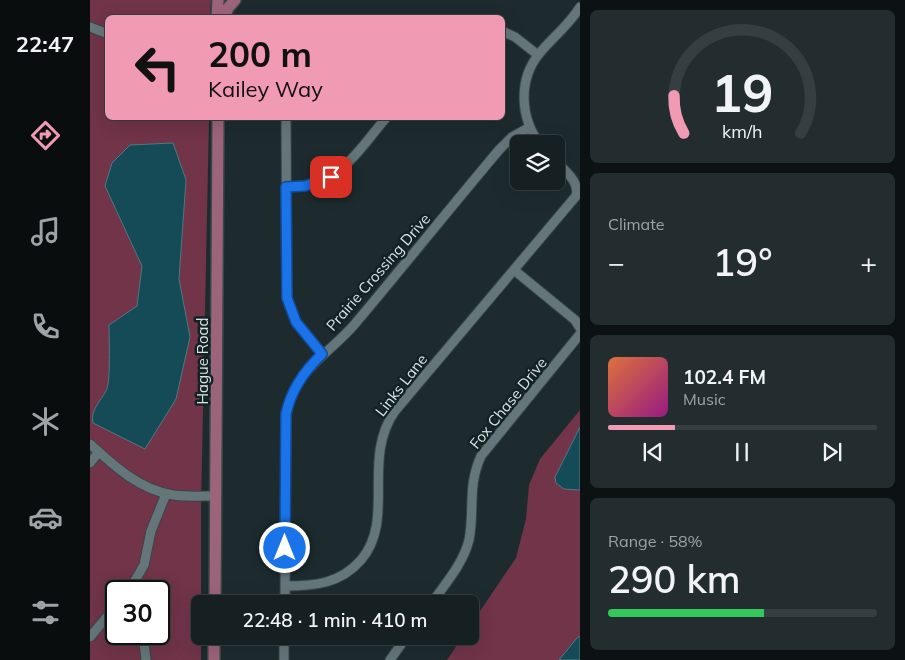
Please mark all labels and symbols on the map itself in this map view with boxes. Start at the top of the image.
pin [310,156,352,198]
street label: Prairie Crossing Drive [322,209,434,335]
street label: Hague Road [193,317,212,405]
street label: Links Lane [371,350,431,420]
street label: Fox Chase Drive [465,353,551,453]
position arrow [258,521,310,573]
speed limit sign: 30 [105,580,170,645]

